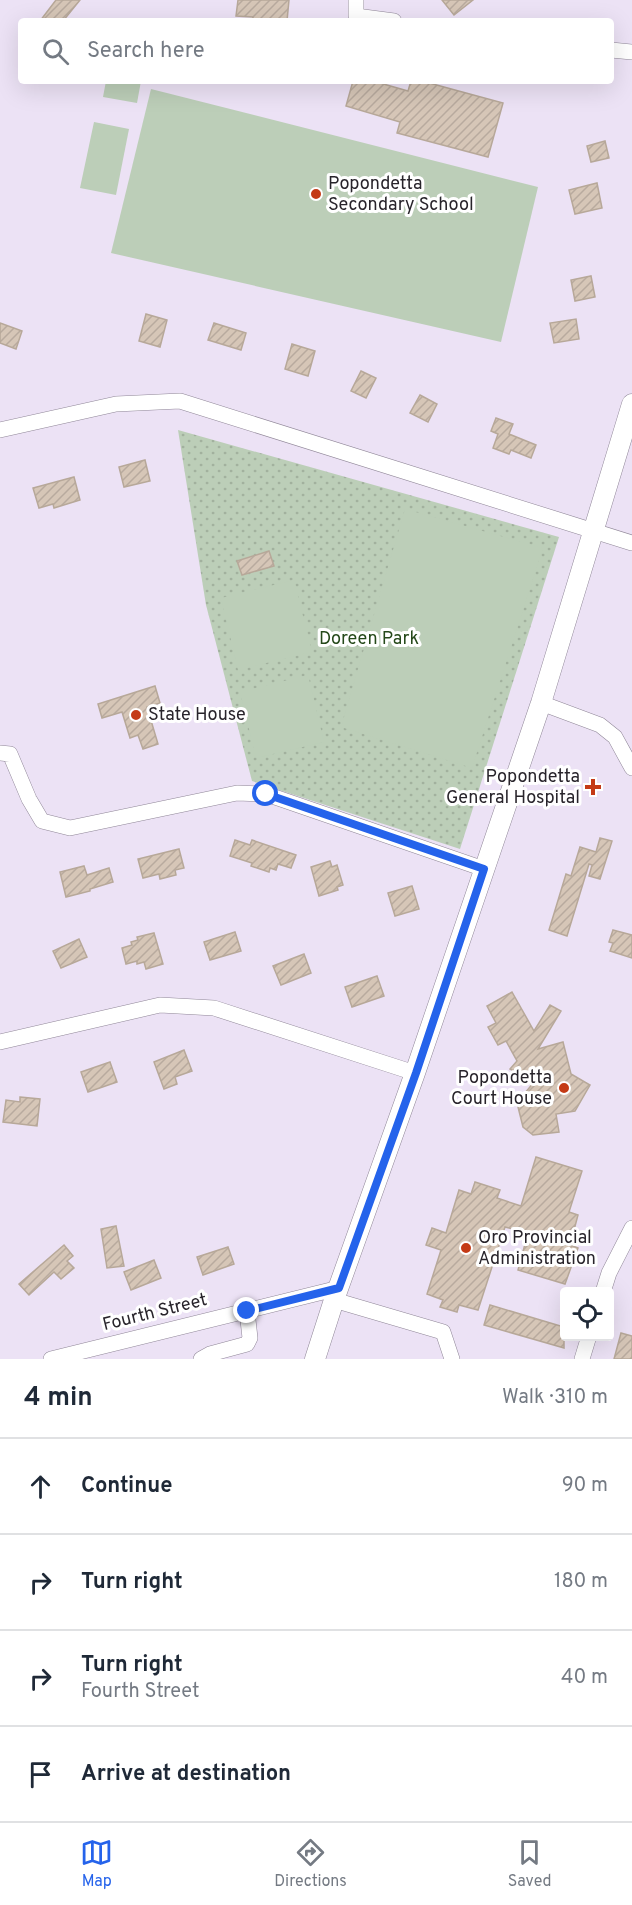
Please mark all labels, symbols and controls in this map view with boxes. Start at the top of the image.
search box [18,18,614,84]
icon: search [39,35,72,68]
text: Search here [87,38,205,65]
place label: Popondetta Secondary School [328,173,474,217]
marker: Popondetta Secondary School [309,187,323,201]
park label: Doreen Park [319,628,419,651]
place label: State House [148,704,246,727]
marker: State House [129,708,143,722]
place label: Popondetta General Hospital [446,766,580,810]
marker: Popondetta General Hospital [584,778,602,796]
route start [252,780,278,806]
place label: Popondetta Court House [451,1067,552,1111]
marker: Popondetta Court House [557,1081,571,1095]
place label: Oro Provincial Administration [478,1227,596,1271]
marker: Oro Provincial Administration [459,1241,473,1255]
map controls [560,1287,614,1341]
button: locate [560,1287,614,1341]
street label: Fourth Street [100,1289,210,1337]
route end [233,1297,259,1323]
text: 4 min [24,1382,93,1415]
text: Walk · 310 m [502,1385,608,1411]
icon: ahead [24,1470,57,1503]
text: Continue [81,1473,172,1500]
text: 90 m [562,1473,608,1499]
icon: right [24,1566,57,1599]
text: Turn right [81,1569,183,1596]
text: 180 m [554,1569,608,1595]
text: Turn right [81,1652,183,1679]
icon: right [24,1662,57,1695]
text: 40 m [561,1665,608,1691]
text: Fourth Street [81,1679,199,1705]
icon: arrive [24,1758,57,1791]
text: Arrive at destination [81,1761,291,1788]
tab: Map [80,1836,113,1892]
tab: Directions [274,1836,347,1892]
tab: Saved [508,1836,552,1892]

